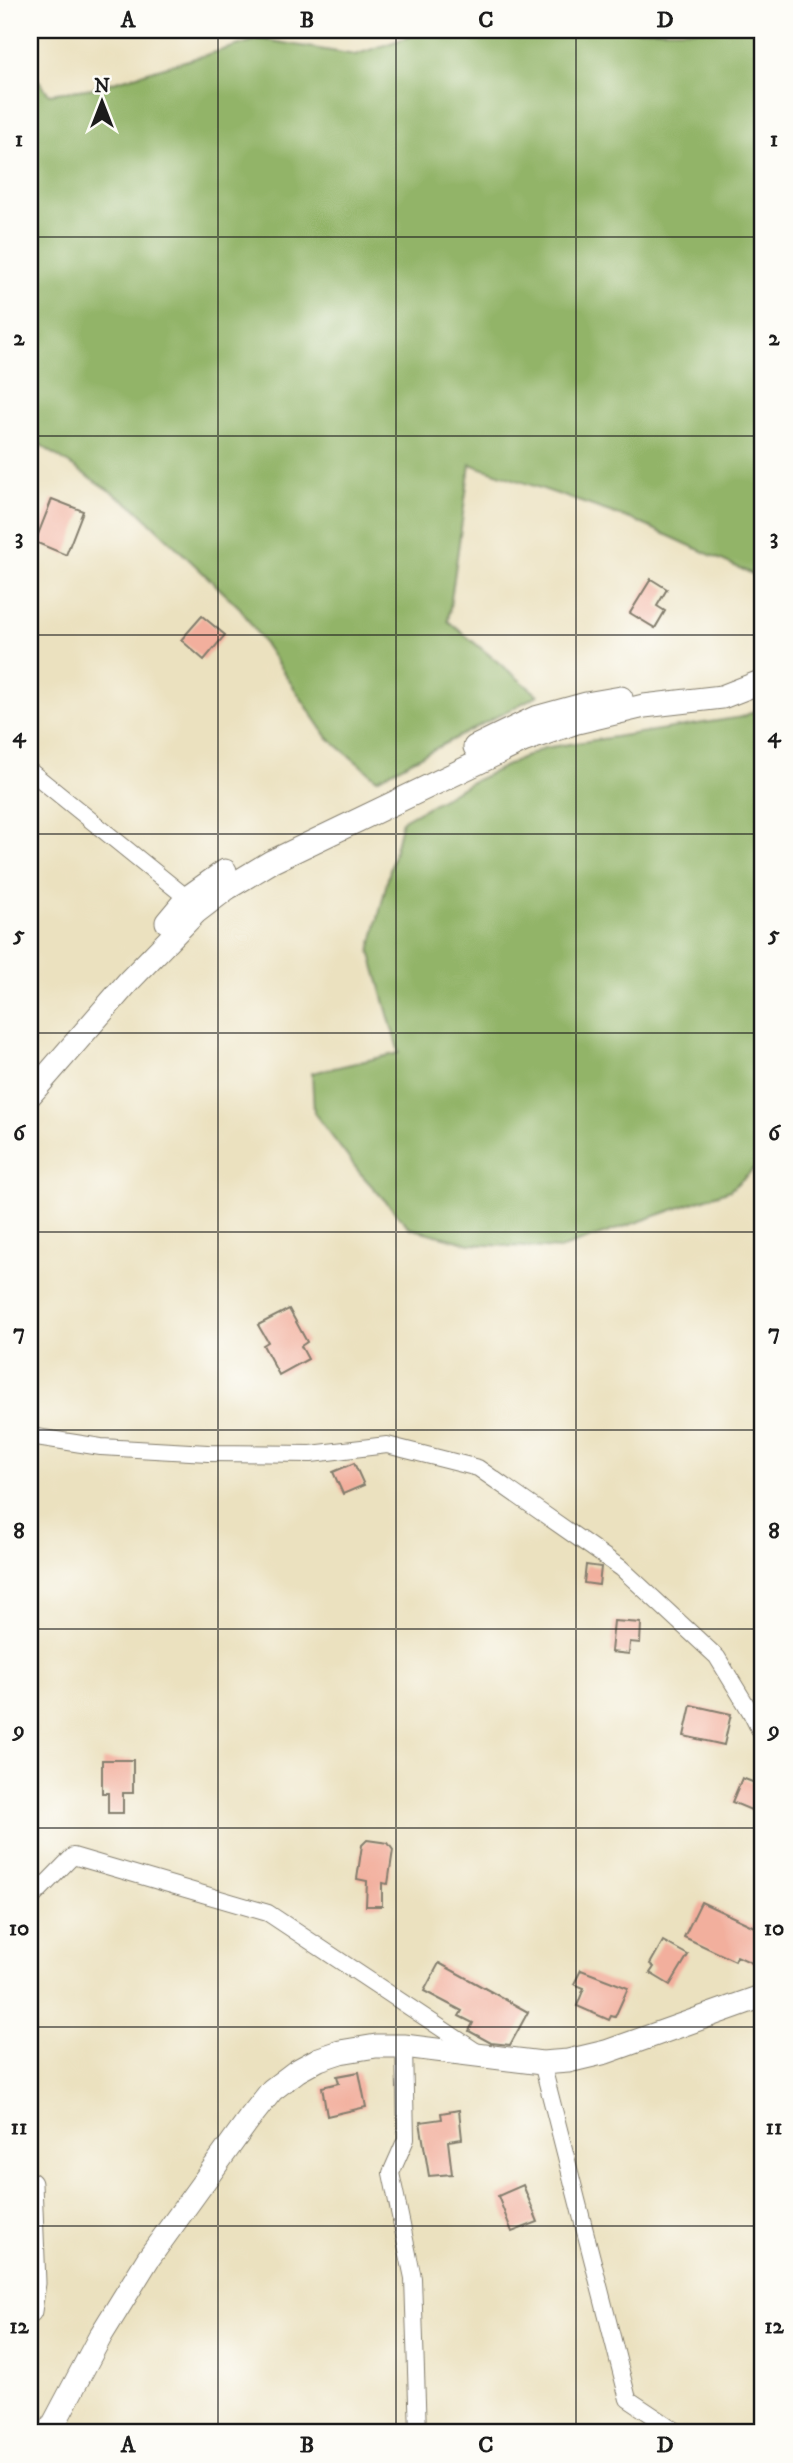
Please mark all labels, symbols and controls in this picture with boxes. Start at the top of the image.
text: A [120,6,137,35]
text: B [300,6,314,35]
text: C [478,6,494,35]
text: D [656,6,674,35]
north arrow [66,66,136,136]
text: N [94,75,110,98]
text: 1 [15,125,23,154]
text: 1 [770,125,778,154]
text: 2 [13,324,25,353]
text: 2 [768,324,780,353]
text: 3 [15,523,23,552]
text: 3 [770,523,778,552]
text: 4 [12,721,27,750]
text: 4 [767,721,782,750]
text: 5 [12,920,25,949]
text: 5 [767,920,780,949]
text: 6 [13,1119,27,1148]
text: 6 [768,1119,782,1148]
text: 7 [13,1318,25,1347]
text: 7 [768,1318,780,1347]
text: 8 [13,1517,25,1546]
text: 8 [768,1517,780,1546]
text: 9 [11,1716,25,1745]
text: 9 [766,1716,780,1745]
text: 10 [9,1914,29,1943]
text: 10 [764,1914,784,1943]
text: 11 [11,2113,27,2142]
text: 11 [766,2113,782,2142]
text: 12 [9,2312,30,2341]
text: 12 [764,2312,785,2341]
text: A [120,2431,137,2460]
text: B [300,2431,314,2460]
text: C [478,2431,494,2460]
text: D [656,2431,674,2460]

